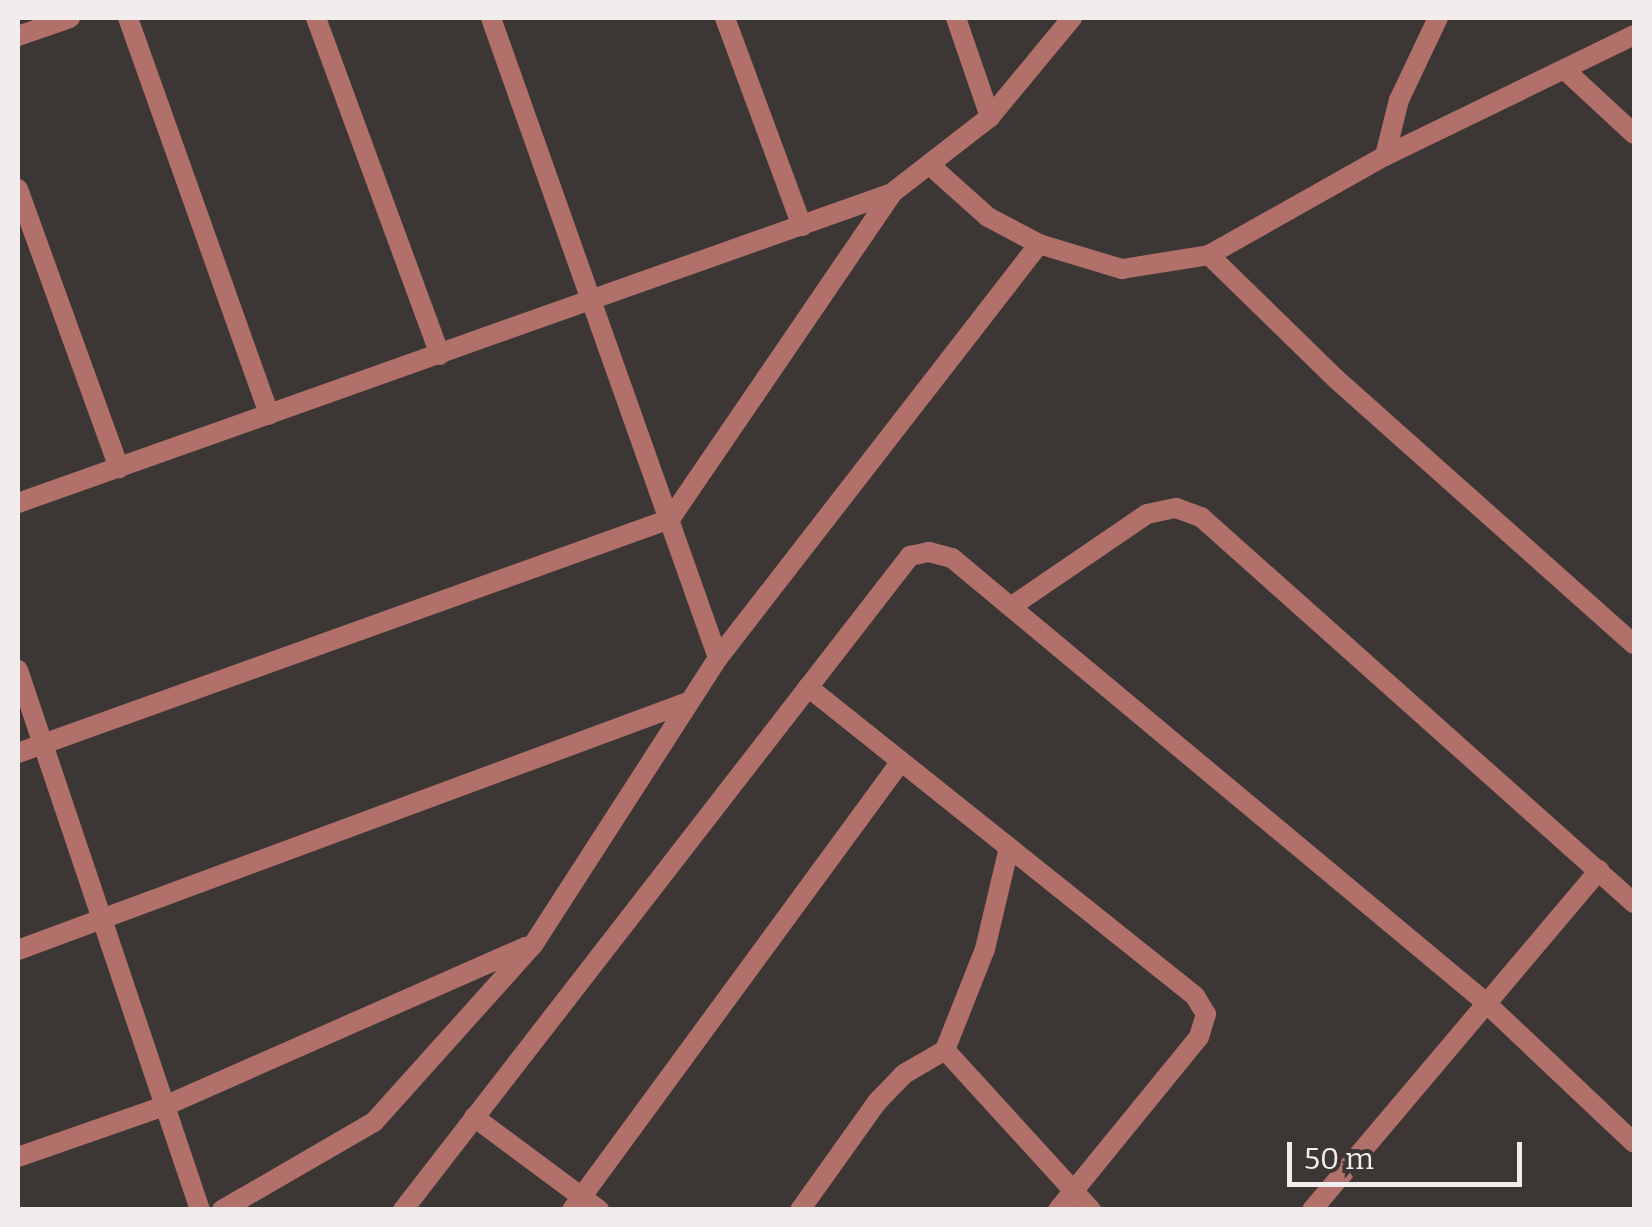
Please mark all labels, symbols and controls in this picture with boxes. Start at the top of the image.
scale bar [1292,1122,1527,1184]
text: 50 m [1304,1141,1374,1177]

